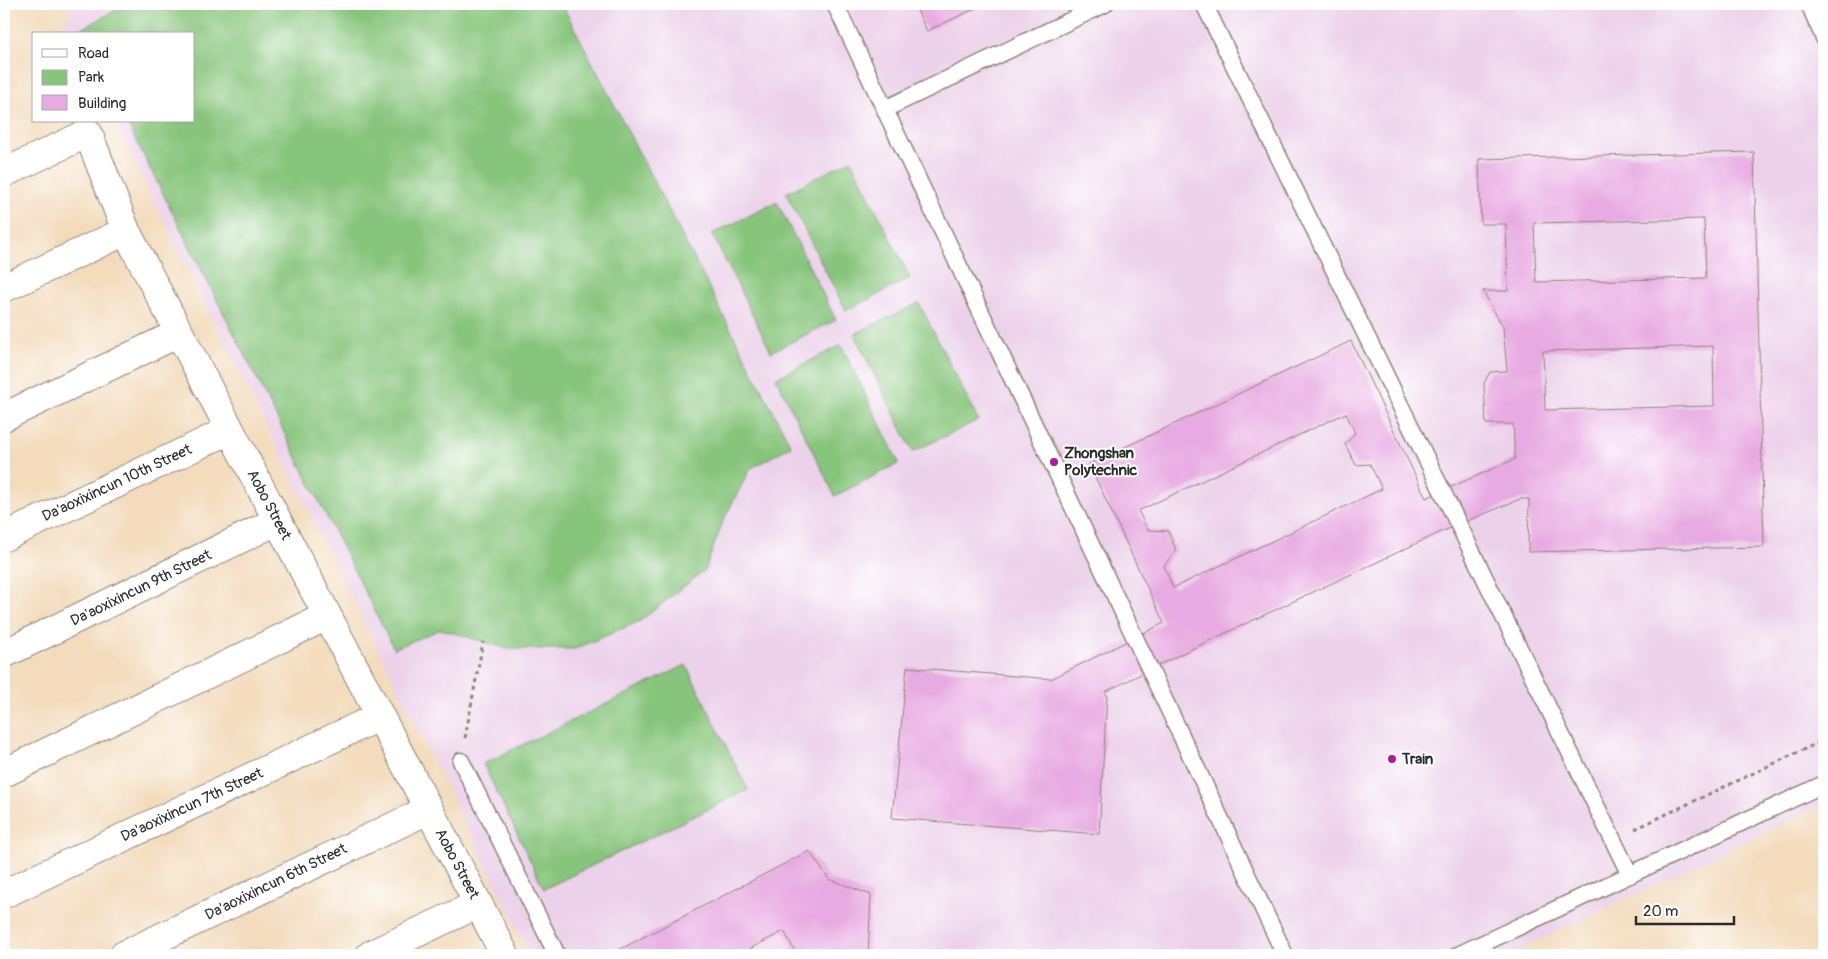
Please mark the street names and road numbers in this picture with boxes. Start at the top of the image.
street label: Da'aoxixincun 10th Street [39,440,196,526]
street label: Aobo Street [243,466,296,544]
street label: Da'aoxixincun 9th Street [67,545,215,630]
street label: Da'aoxixincun 7th Street [118,763,267,846]
street label: Aobo Street [431,825,484,903]
street label: Da'aoxixincun 6th Street [202,839,351,925]

